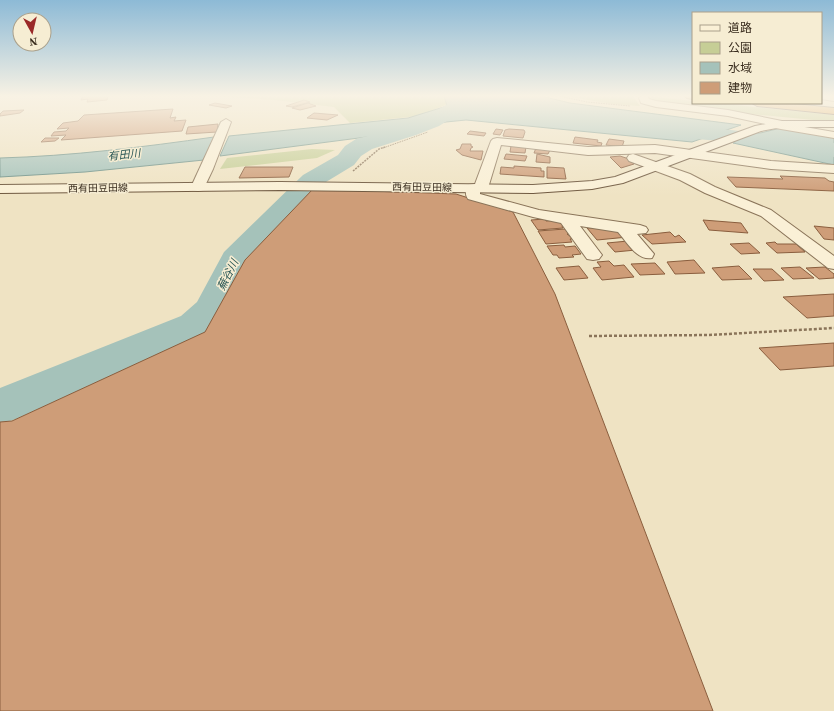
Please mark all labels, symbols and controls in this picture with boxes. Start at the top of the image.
north arrow [12,12,52,52]
legend [692,12,822,104]
text: 道路 [728,20,752,36]
text: N [28,33,38,49]
text: 公園 [728,40,752,56]
text: 水域 [728,60,752,76]
text: 建物 [728,80,752,96]
water label: 有田川 [107,146,142,164]
street label: 西有田豆田線 [392,180,452,194]
street label: 西有田豆田線 [68,181,128,195]
water label: 蕪谷川 [214,256,243,293]

